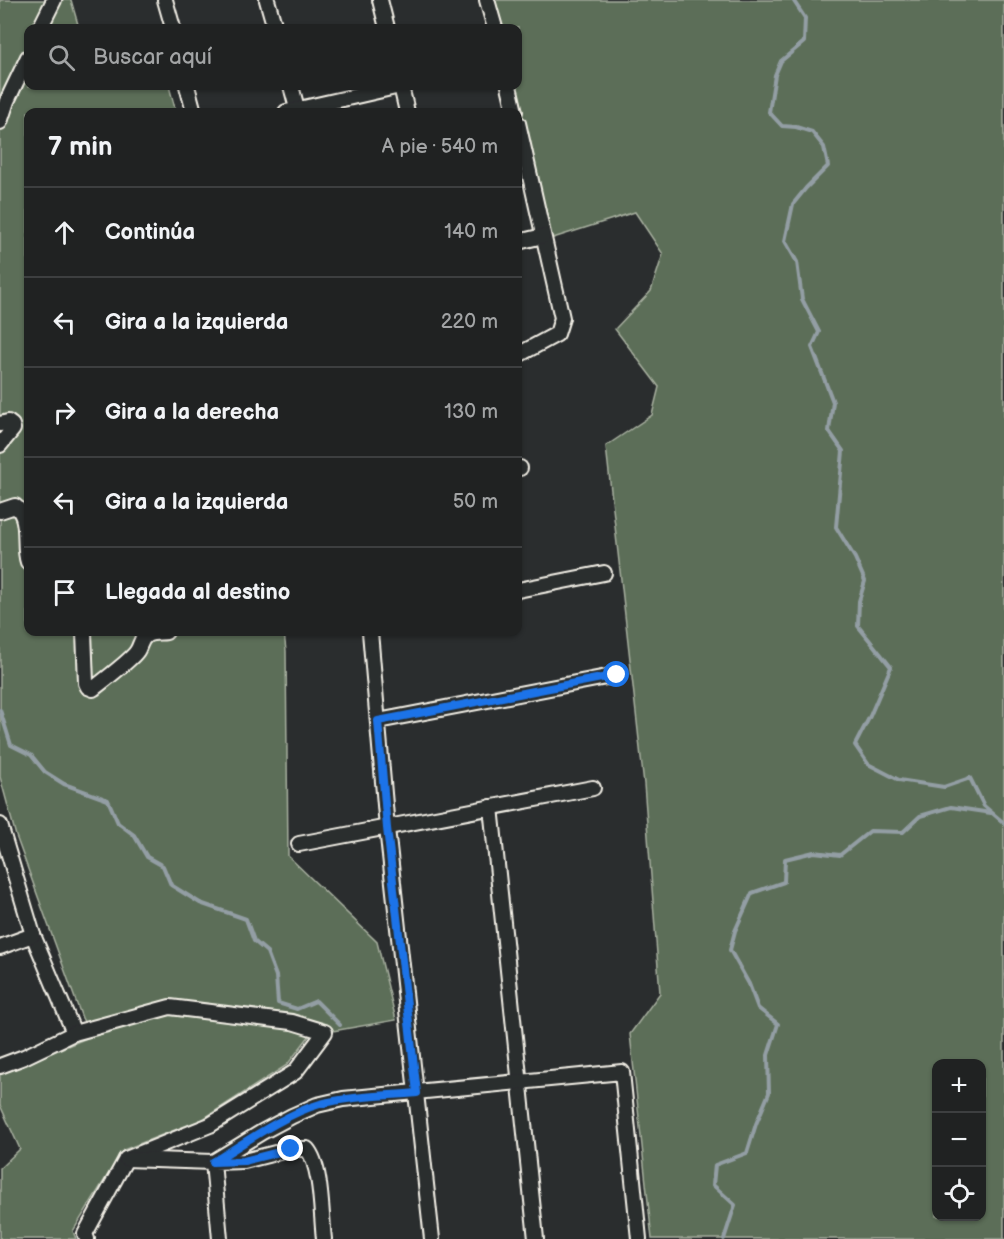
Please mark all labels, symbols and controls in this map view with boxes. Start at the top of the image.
search box [24,24,522,90]
icon: search [45,41,78,74]
text: Buscar aquí [93,44,212,71]
text: 7 min [48,132,112,163]
text: A pie · 540 m [382,135,498,159]
icon: ahead [48,216,81,249]
text: Continúa [105,219,195,246]
text: 140 m [444,220,498,244]
icon: left [48,306,81,339]
text: Gira a la izquierda [105,309,289,336]
text: 220 m [441,310,498,334]
icon: right [48,396,81,429]
text: Gira a la derecha [105,399,279,426]
text: 130 m [444,400,498,424]
icon: left [48,486,81,519]
text: Gira a la izquierda [105,489,289,516]
text: 50 m [453,490,498,514]
icon: arrive [48,576,81,609]
text: Llegada al destino [105,579,290,606]
route start [603,661,629,687]
map controls [932,1059,986,1221]
button: + [932,1059,986,1113]
button: − [932,1113,986,1167]
route end [277,1135,303,1161]
button: locate [932,1167,986,1221]

